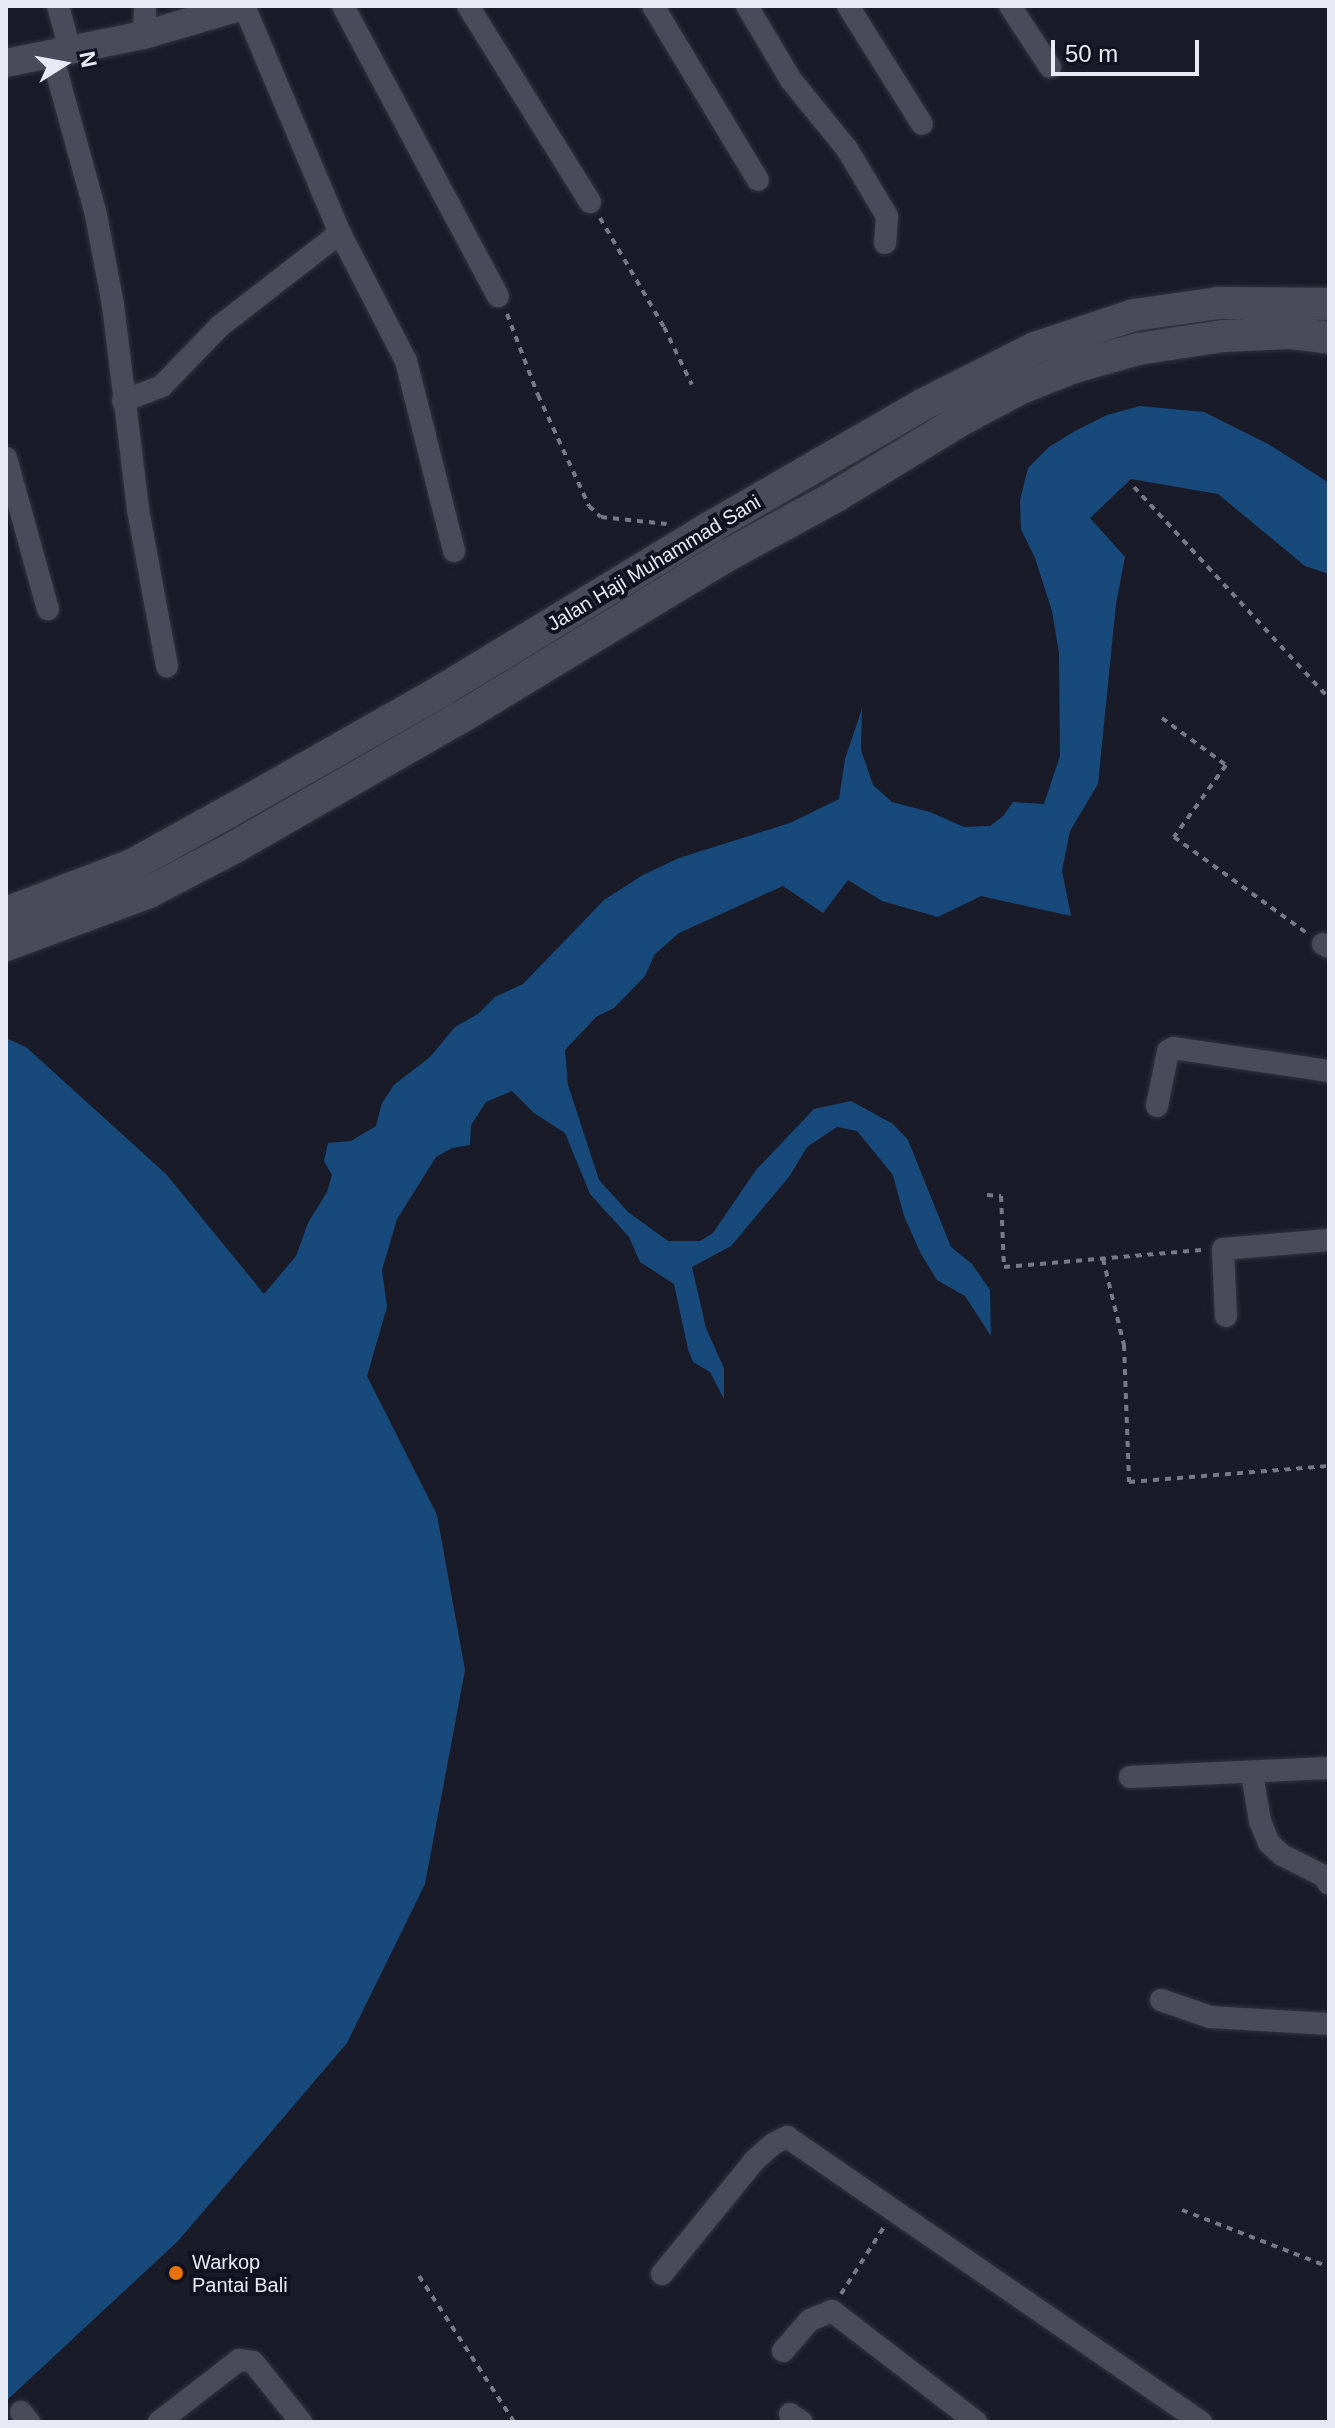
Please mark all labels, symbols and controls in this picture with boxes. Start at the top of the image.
north arrow [24,24,104,104]
scale bar [1055,24,1203,74]
text: 50 m [1065,40,1118,67]
text: N [74,49,102,70]
street label: Jalan Haji Muhammad Sani [543,490,765,636]
place label: Warkop Pantai Bali [192,2250,288,2297]
marker: Warkop Pantai Bali [167,2264,185,2282]

